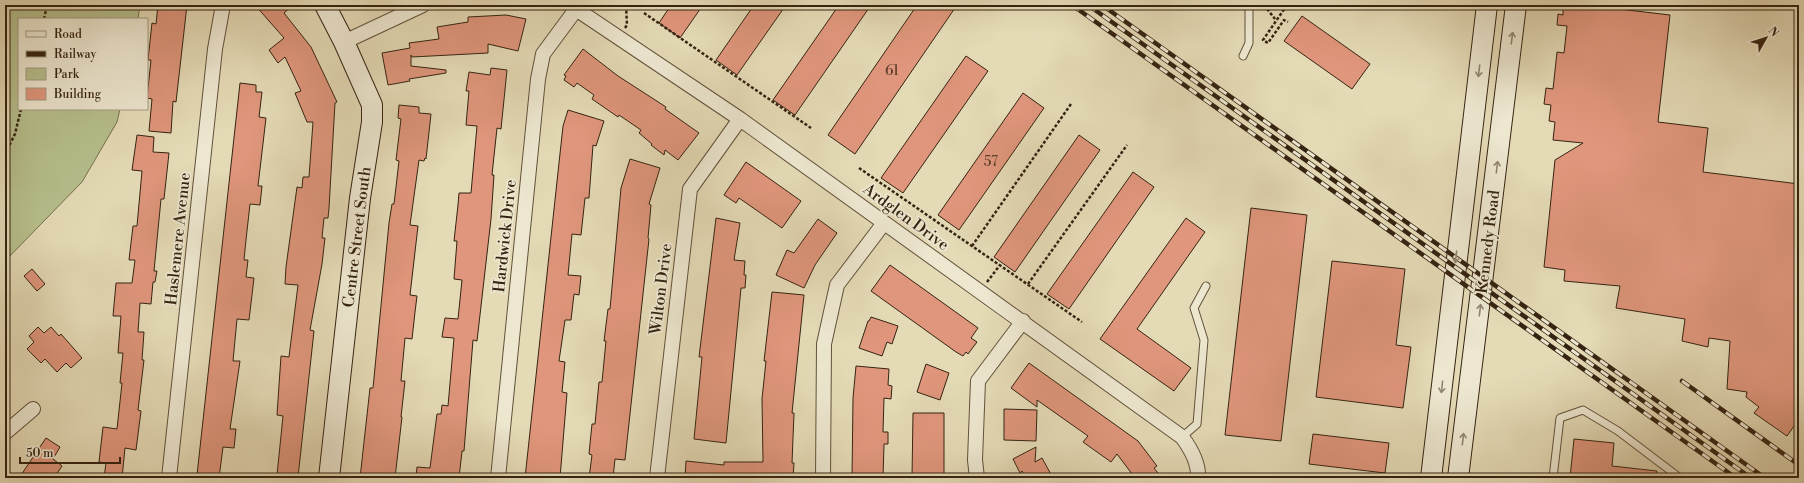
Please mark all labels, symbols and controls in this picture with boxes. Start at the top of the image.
legend [18,18,148,110]
north arrow [1746,18,1786,58]
text: N [1765,25,1781,40]
text: Road [54,27,82,42]
one-way arrow [1509,32,1516,45]
text: Railway [54,47,96,62]
house number: 61 [885,62,899,80]
one-way arrow [1475,65,1483,78]
text: Park [54,67,80,82]
text: Building [53,87,102,102]
house number: 57 [984,153,998,171]
one-way arrow [1493,161,1501,174]
street label: Centre Street South [338,165,376,309]
street label: Haslemere Avenue [161,171,195,307]
street label: Hardwick Drive [489,178,521,294]
street label: Ardglen Drive [858,178,953,255]
street label: Kennedy Road [1472,189,1504,295]
street label: Wilton Drive [645,242,677,337]
one-way arrow [1453,250,1460,263]
one-way arrow [1476,304,1484,317]
one-way arrow [1438,380,1446,393]
one-way arrow [1459,433,1467,446]
scale bar [20,439,120,465]
text: 50 m [26,446,54,461]

